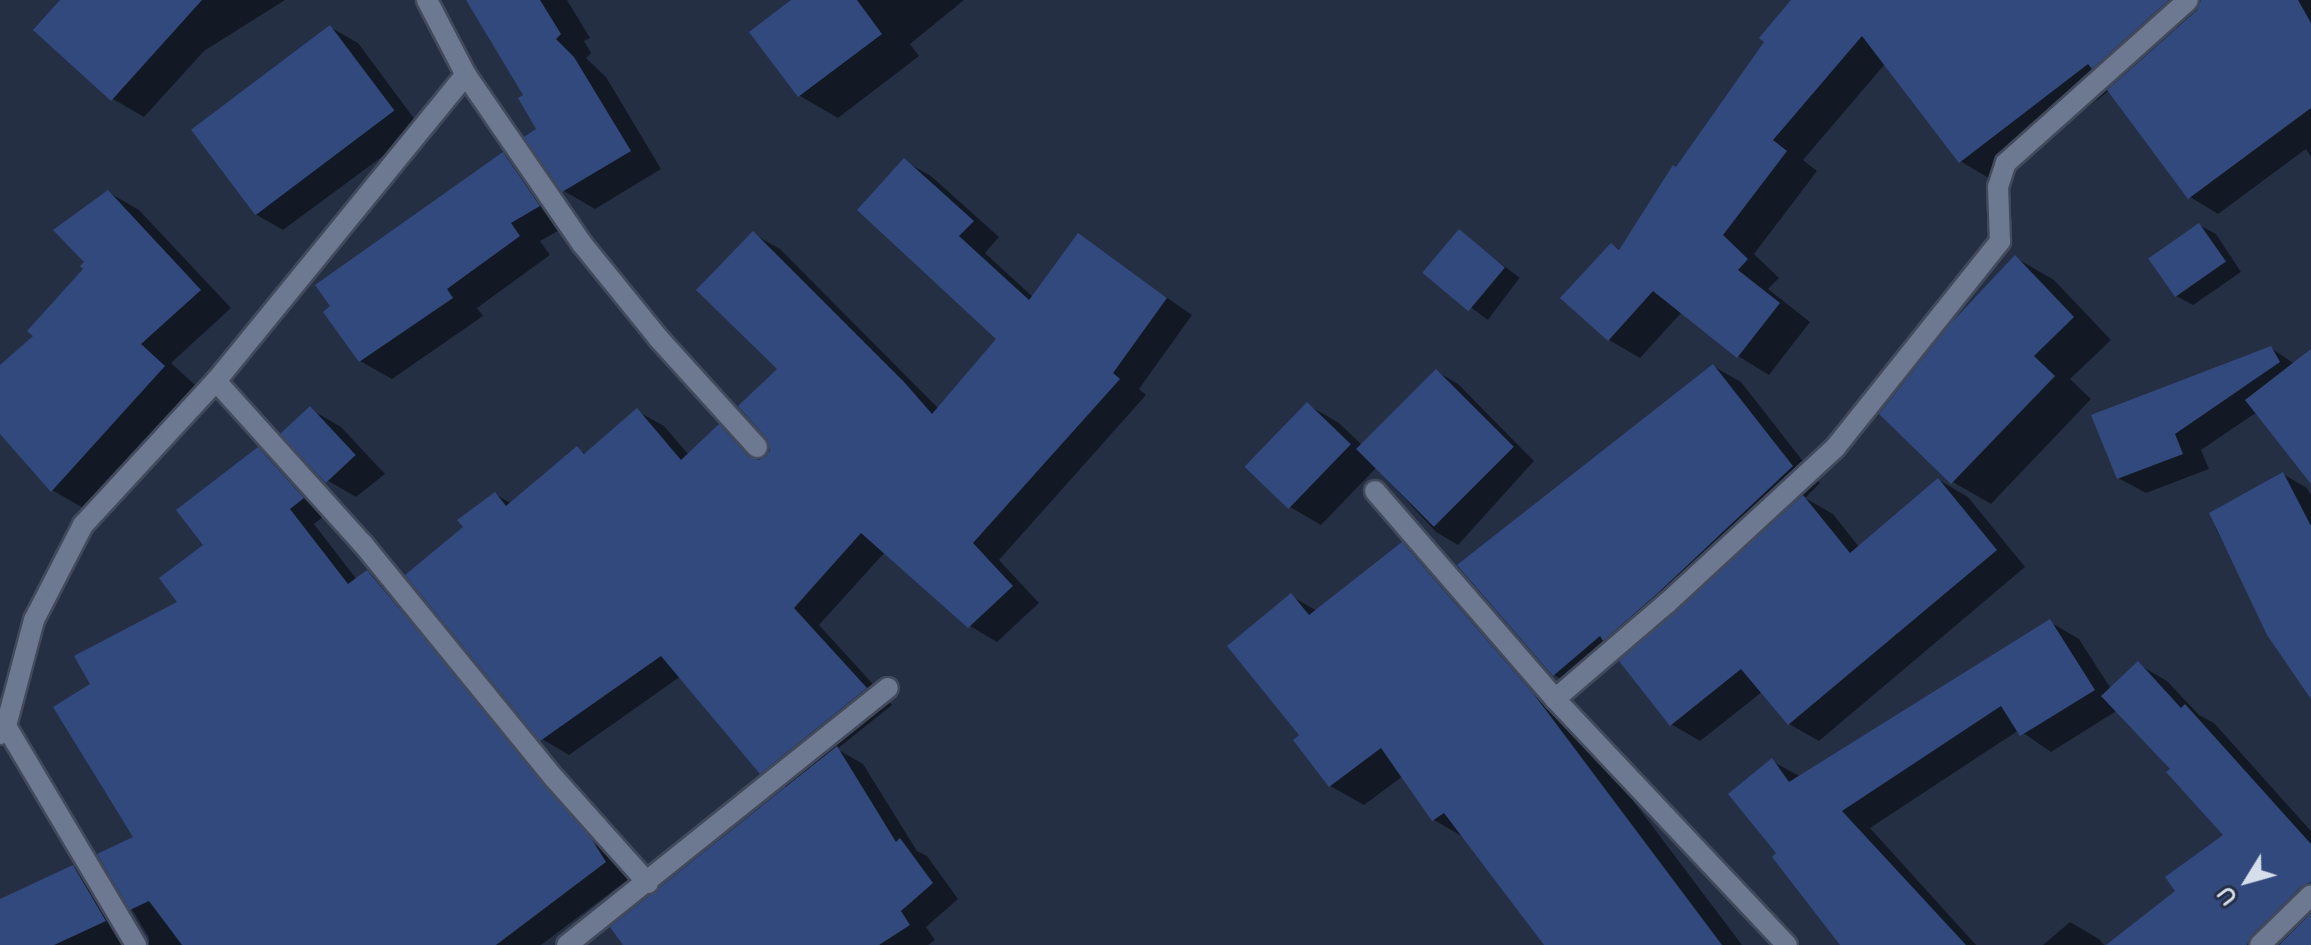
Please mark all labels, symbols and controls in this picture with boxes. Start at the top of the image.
north arrow [2207,841,2287,921]
text: U [2212,881,2243,910]

